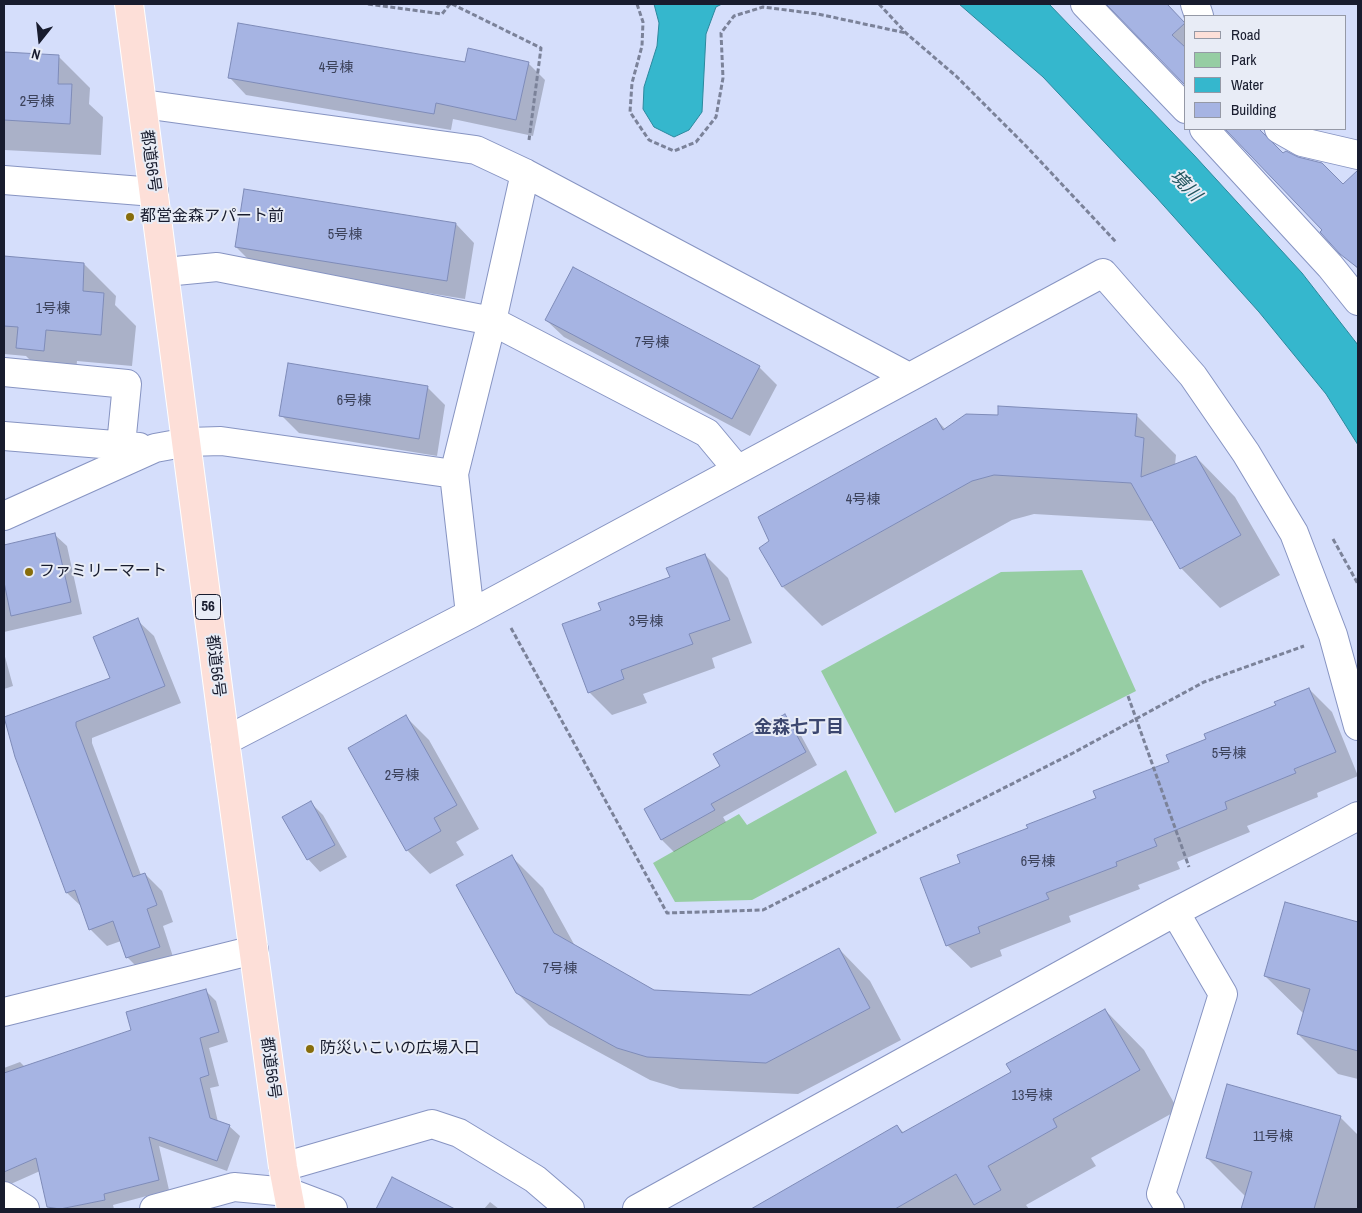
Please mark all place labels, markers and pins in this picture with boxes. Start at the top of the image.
place label: 都営金森アパート前 [140,207,284,227]
marker: 都営金森アパート前 [124,211,136,223]
place label: ファミリーマート [39,562,167,582]
marker: ファミリーマート [23,566,35,578]
place label: 防災いこいの広場入口 [320,1039,480,1059]
marker: 防災いこいの広場入口 [304,1043,316,1055]

